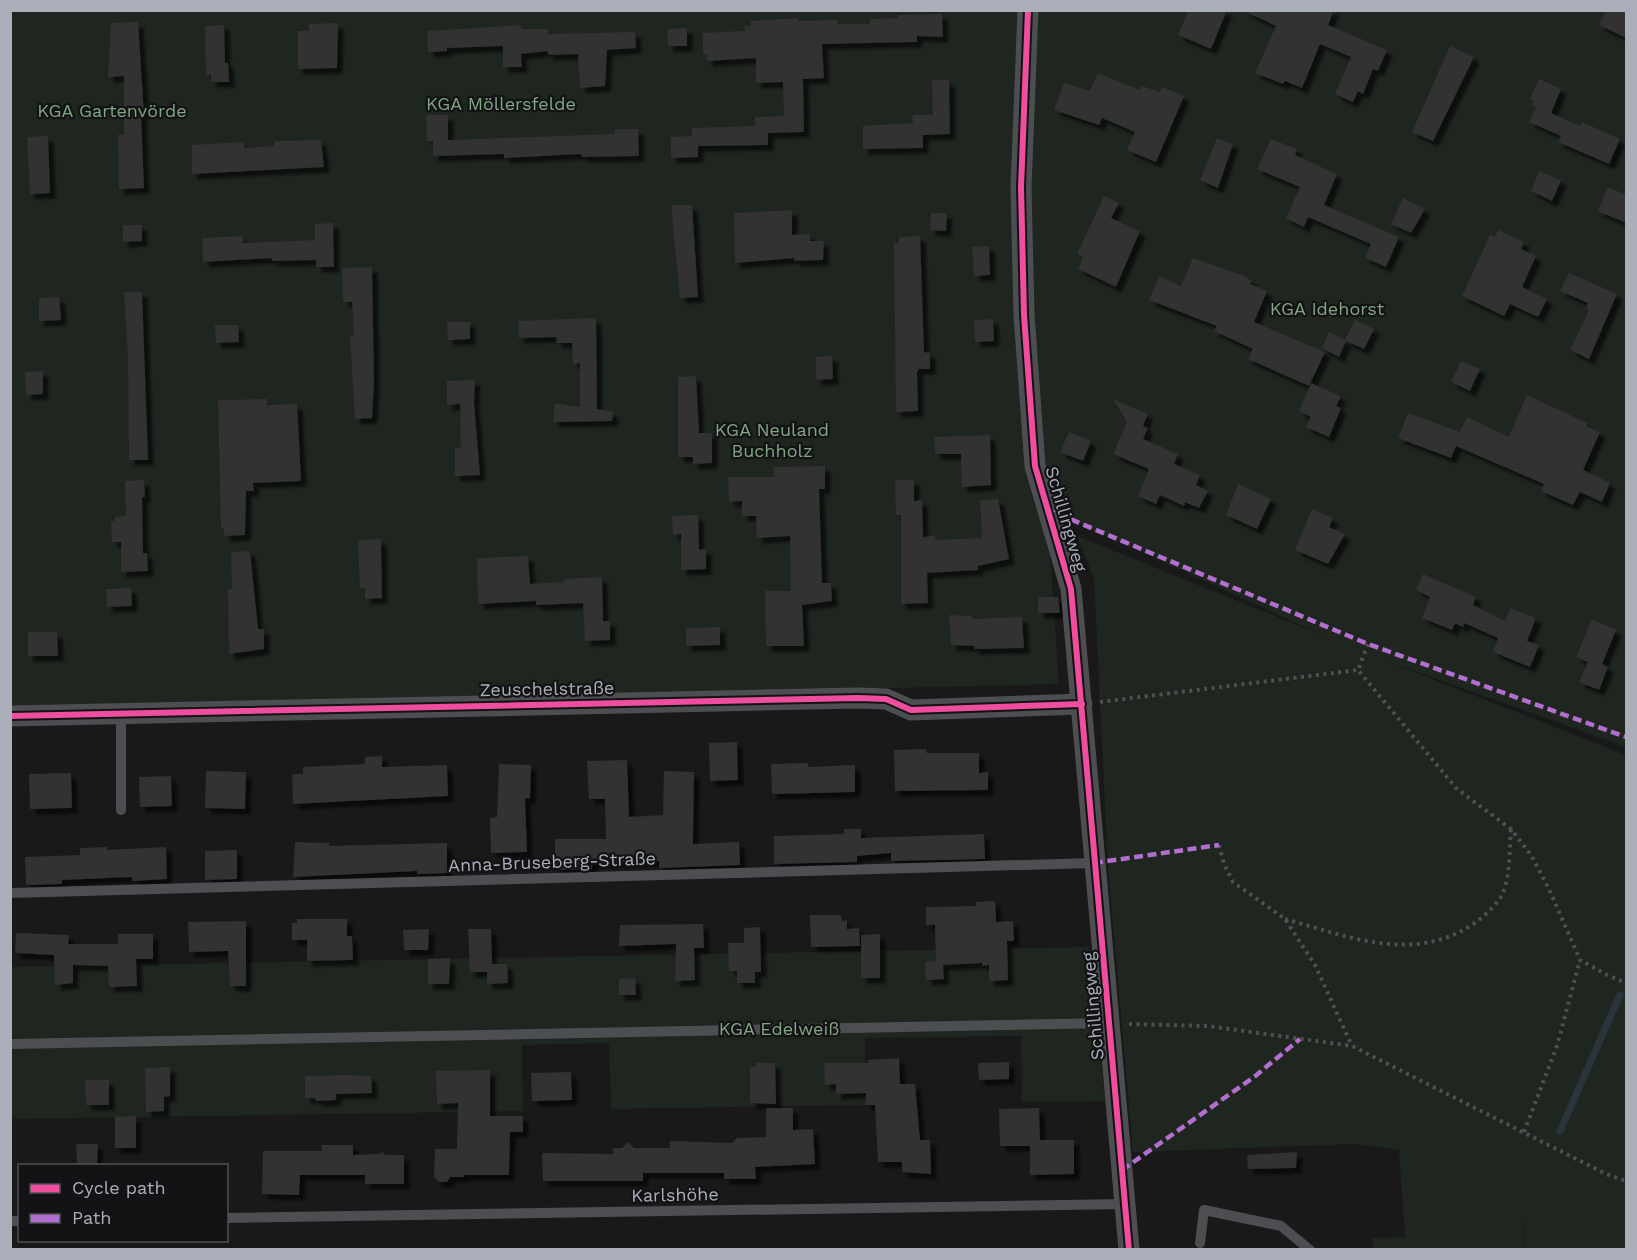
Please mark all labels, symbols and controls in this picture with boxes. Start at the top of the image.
park label: KGA Möllersfelde [426,93,576,114]
park label: KGA Gartenvörde [37,100,187,121]
park label: KGA Idehorst [1270,298,1385,319]
park label: KGA Neuland Buchholz [715,419,829,461]
street label: Schillingweg [1041,464,1092,574]
street label: Zeuschelstraße [479,677,615,700]
street label: Anna-Bruseberg-Straße [448,847,656,876]
street label: Schillingweg [1077,951,1108,1061]
park label: KGA Edelweiß [719,1018,839,1039]
legend [18,1164,228,1242]
text: Cycle path [72,1177,166,1198]
street label: Karlshöhe [631,1183,719,1206]
text: Path [72,1207,112,1228]

